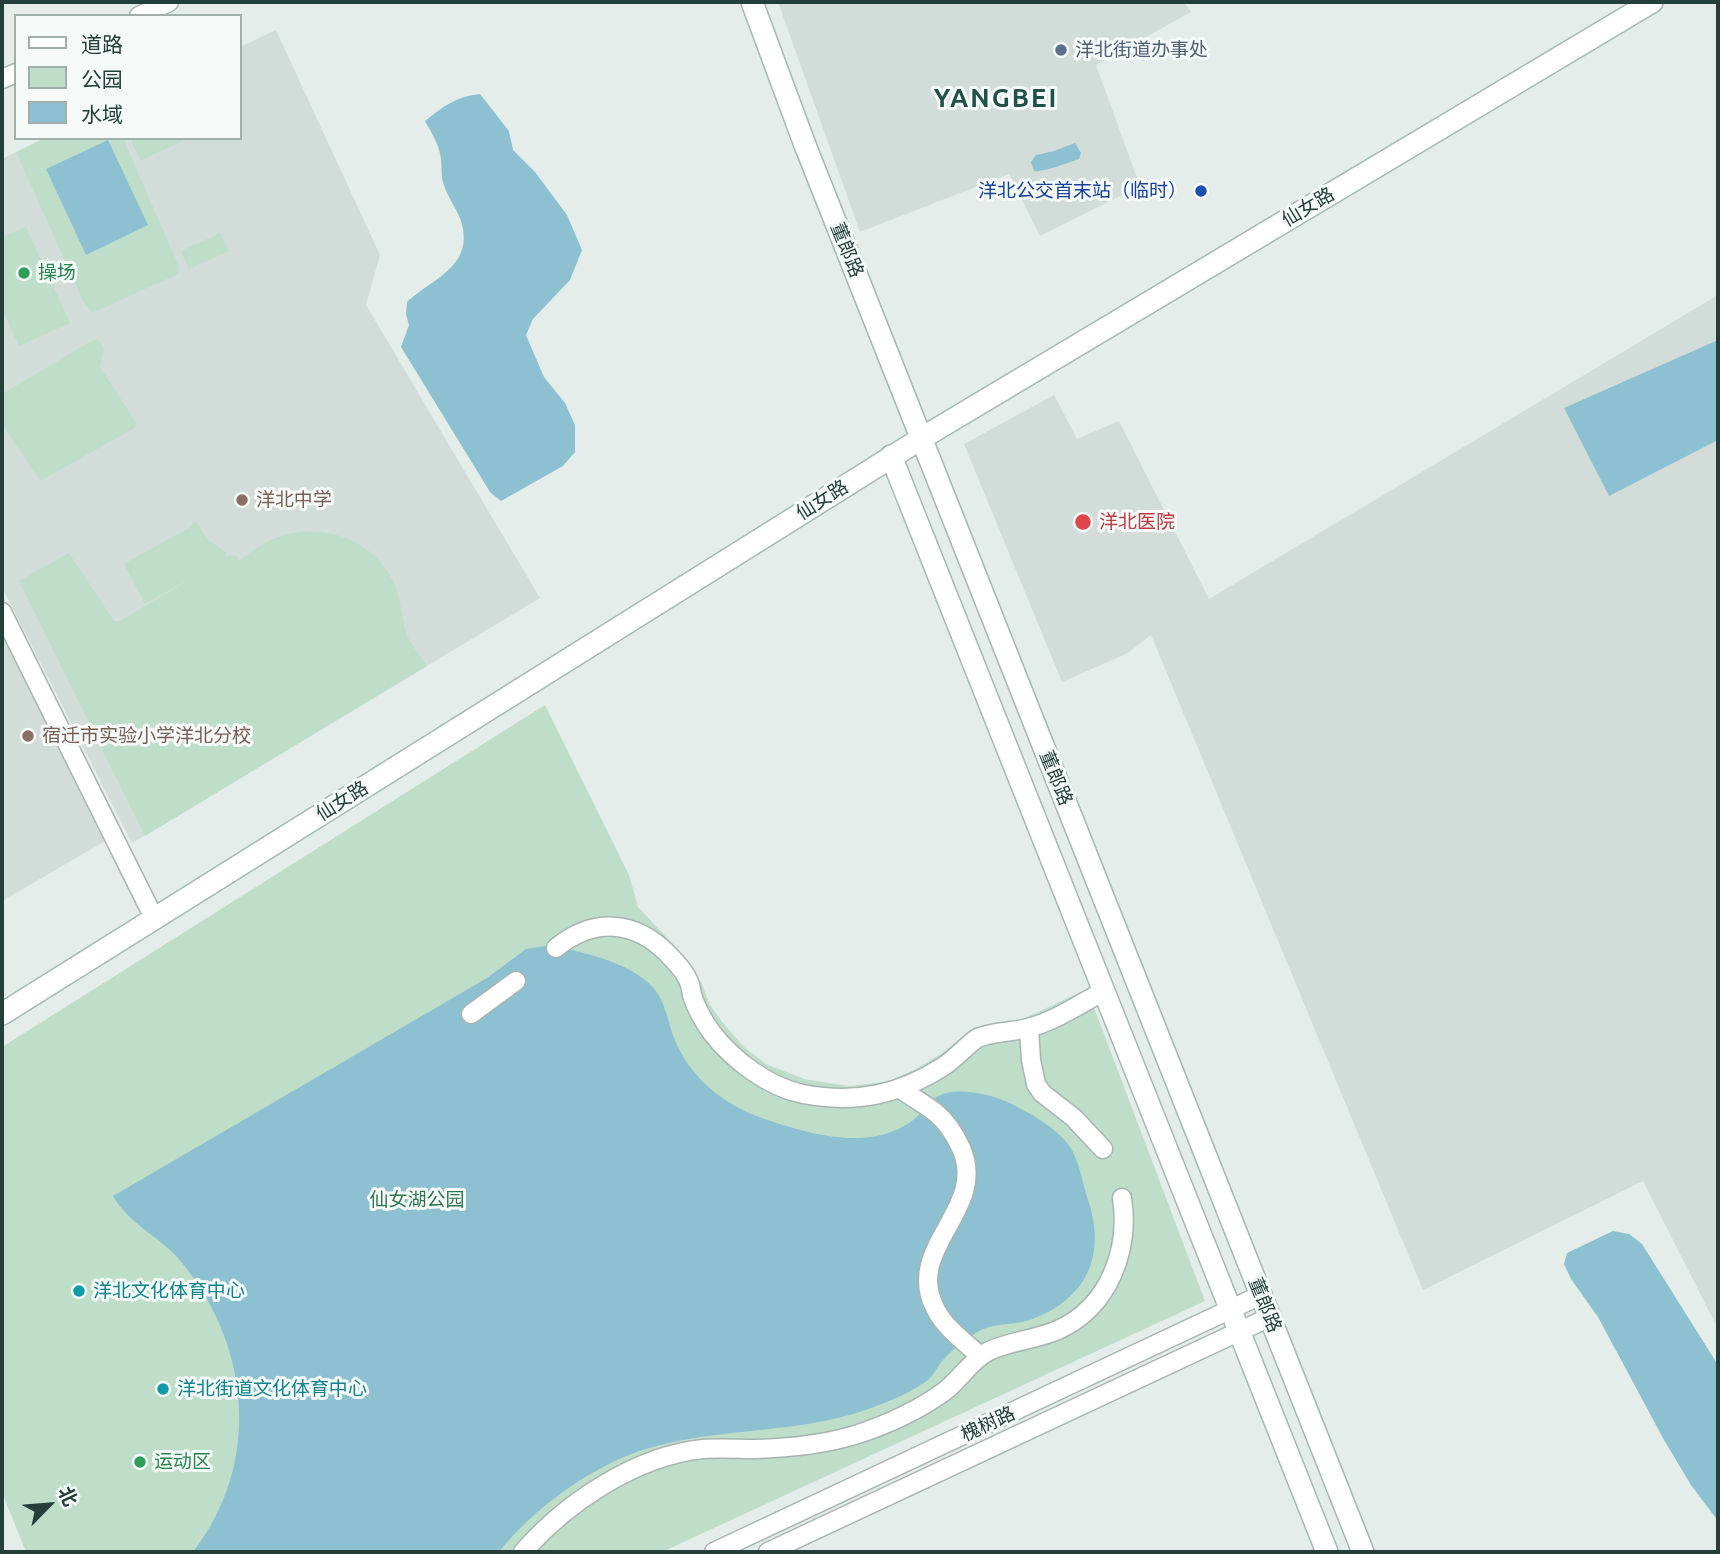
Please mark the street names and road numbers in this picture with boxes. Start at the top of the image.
street label: 仙女路 [1278,183,1338,231]
street label: 董郎路 [826,219,868,281]
street label: 仙女路 [792,475,852,525]
street label: 董郎路 [1035,747,1077,809]
street label: 仙女路 [312,776,372,826]
street label: 董郎路 [1244,1274,1286,1336]
street label: 槐树路 [957,1402,1019,1446]

